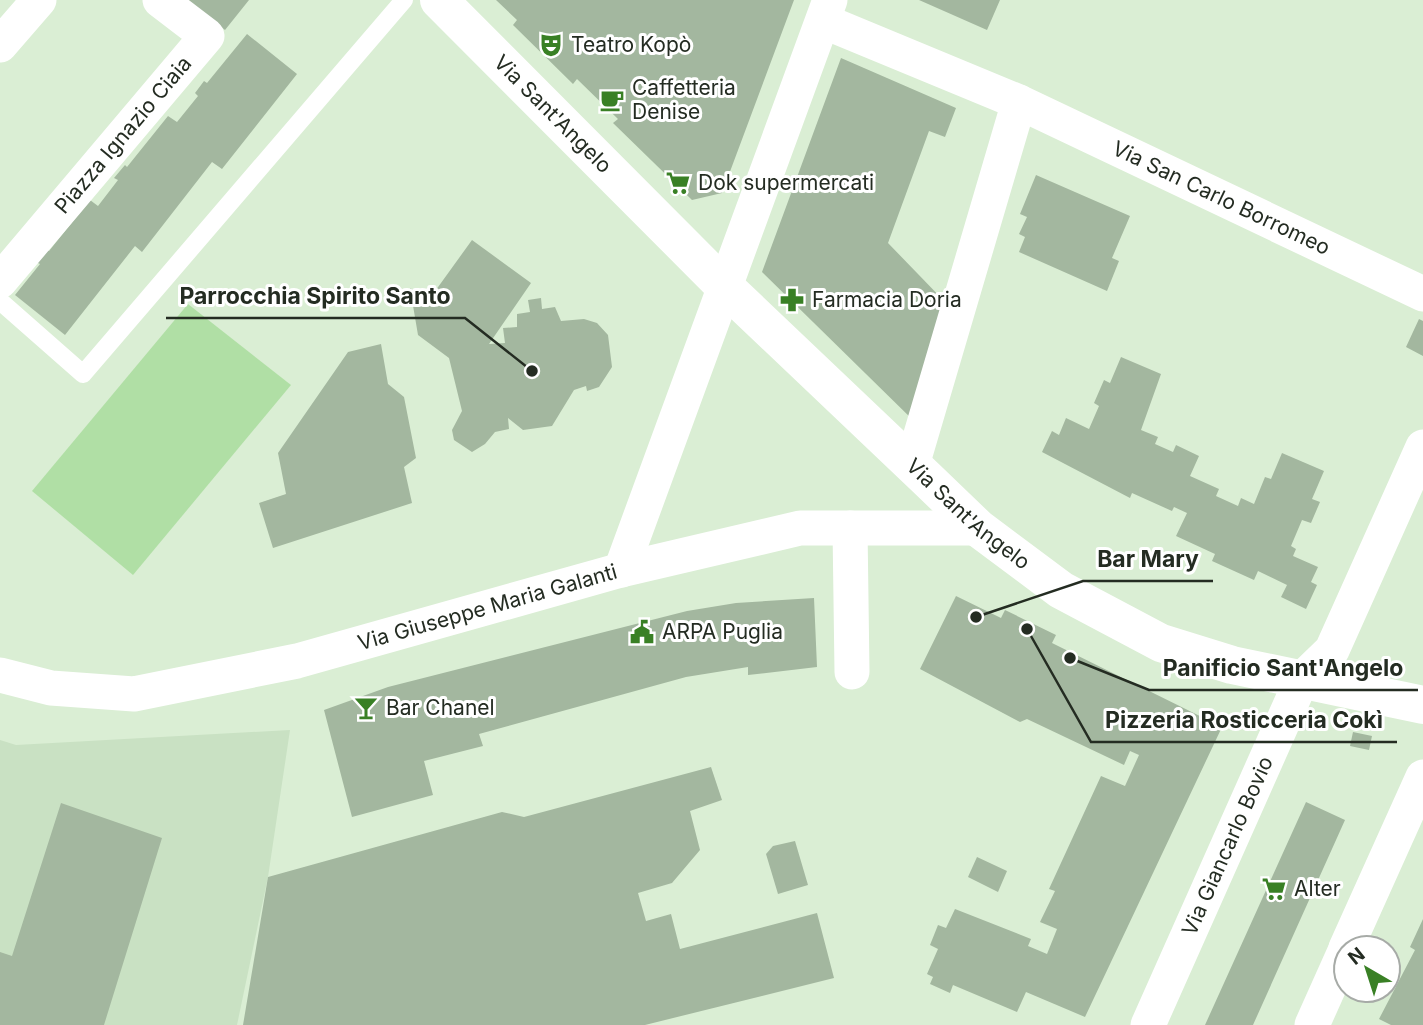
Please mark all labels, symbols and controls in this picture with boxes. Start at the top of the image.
theatre icon: Teatro Kopò [537,31,565,59]
place label: Teatro Kopò [571,32,691,57]
street label: Via Sant'Angelo [489,50,617,178]
street label: Piazza Ignazio Ciaia [49,51,196,219]
place label: Caffetteria Denise [632,75,736,124]
cafe icon: Caffetteria Denise [598,86,626,114]
street label: Via San Carlo Borromeo [1109,135,1334,260]
supermarket icon: Dok supermercati [664,169,692,197]
place label: Dok supermercati [698,170,874,195]
callout: Parrocchia Spirito Santo [166,274,465,318]
text: Parrocchia Spirito Santo [179,282,451,310]
pharmacy icon: Farmacia Doria [778,286,806,314]
place label: Farmacia Doria [812,287,962,312]
street label: Via Sant'Angelo [901,453,1035,574]
callout: Bar Mary [1083,537,1213,581]
text: Bar Mary [1097,545,1199,573]
street label: Via Giuseppe Maria Galanti [355,559,620,655]
public building icon: ARPA Puglia [628,618,656,646]
place label: ARPA Puglia [662,619,783,644]
callout: Panificio Sant'Angelo [1149,646,1418,690]
text: Panificio Sant'Angelo [1163,654,1403,682]
bar icon: Bar Chanel [352,694,380,722]
place label: Bar Chanel [386,695,495,720]
callout: Pizzeria Rosticceria Cokì [1091,698,1397,742]
text: Pizzeria Rosticceria Cokì [1105,706,1383,734]
street label: Via Giancarlo Bovio [1176,752,1278,939]
supermarket icon: Alter [1260,875,1288,903]
place label: Alter [1294,876,1341,901]
north arrow [1332,934,1402,1004]
text: N [1344,943,1369,970]

